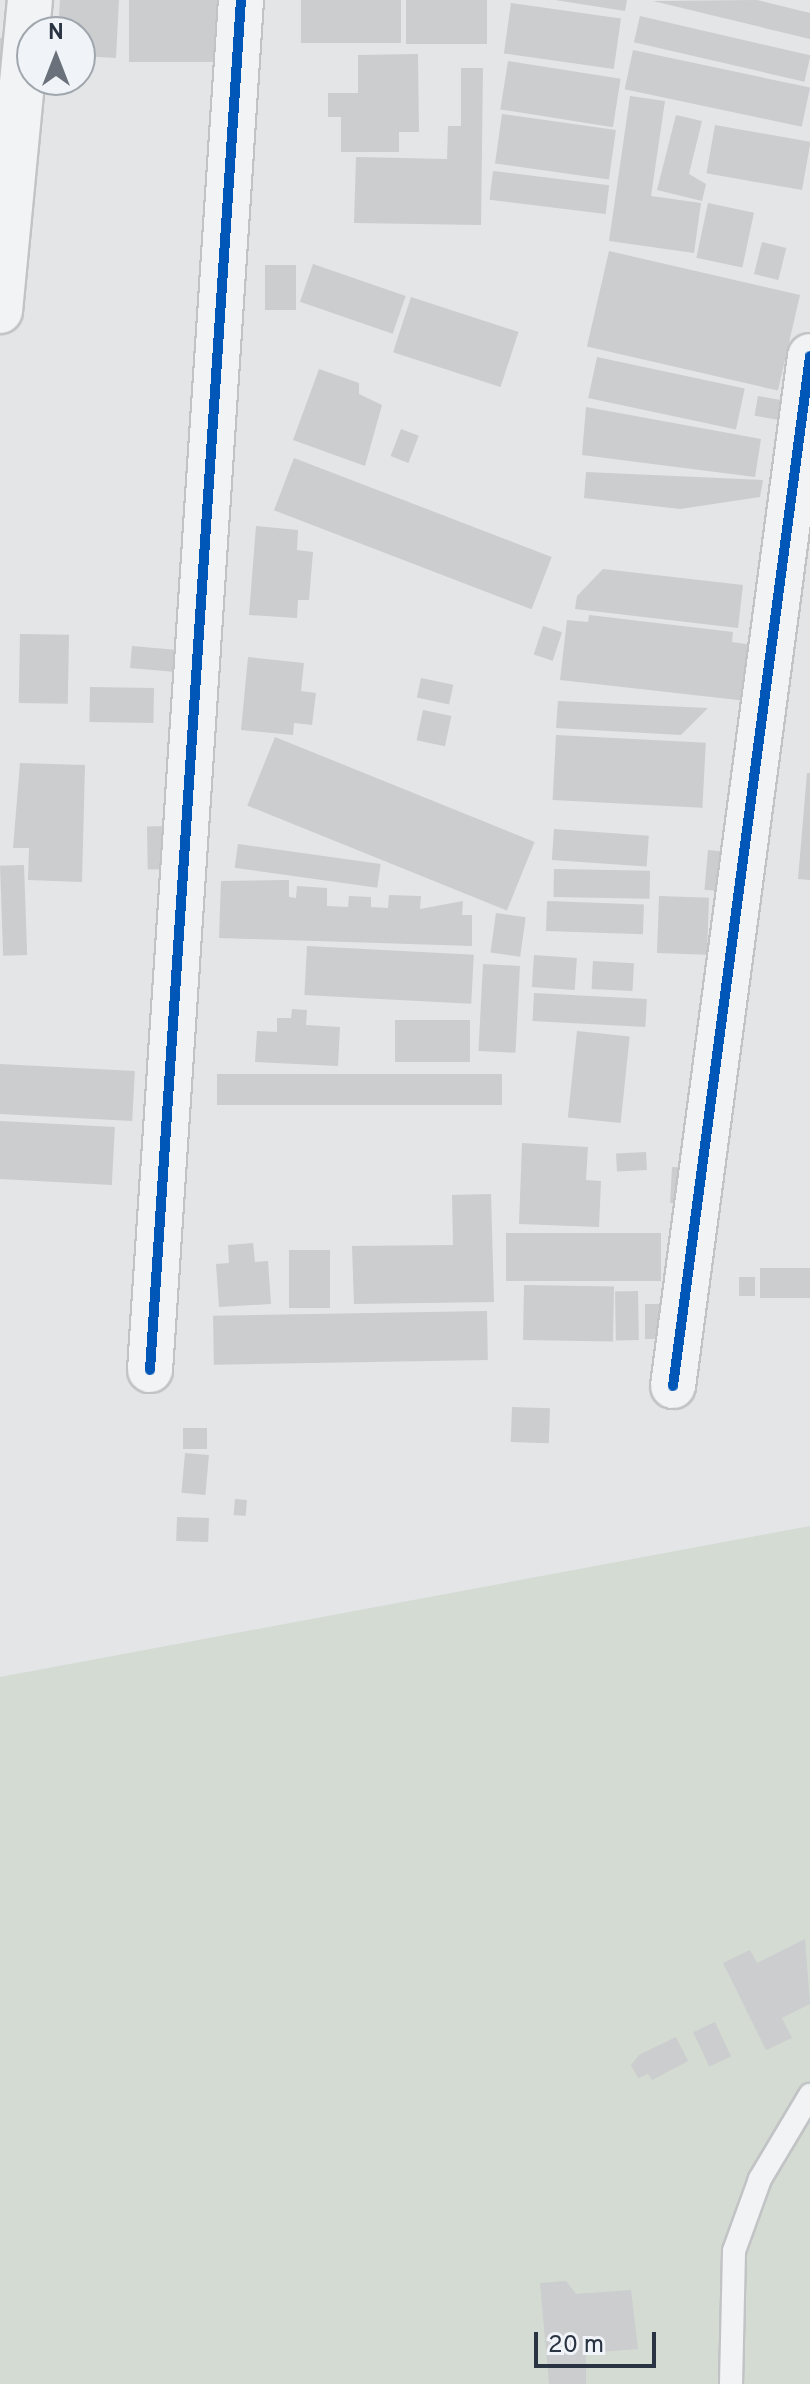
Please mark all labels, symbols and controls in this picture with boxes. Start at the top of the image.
north arrow [16,16,96,96]
text: N [48,20,64,47]
scale bar [538,2316,660,2366]
text: 20 m [548,2331,604,2361]

